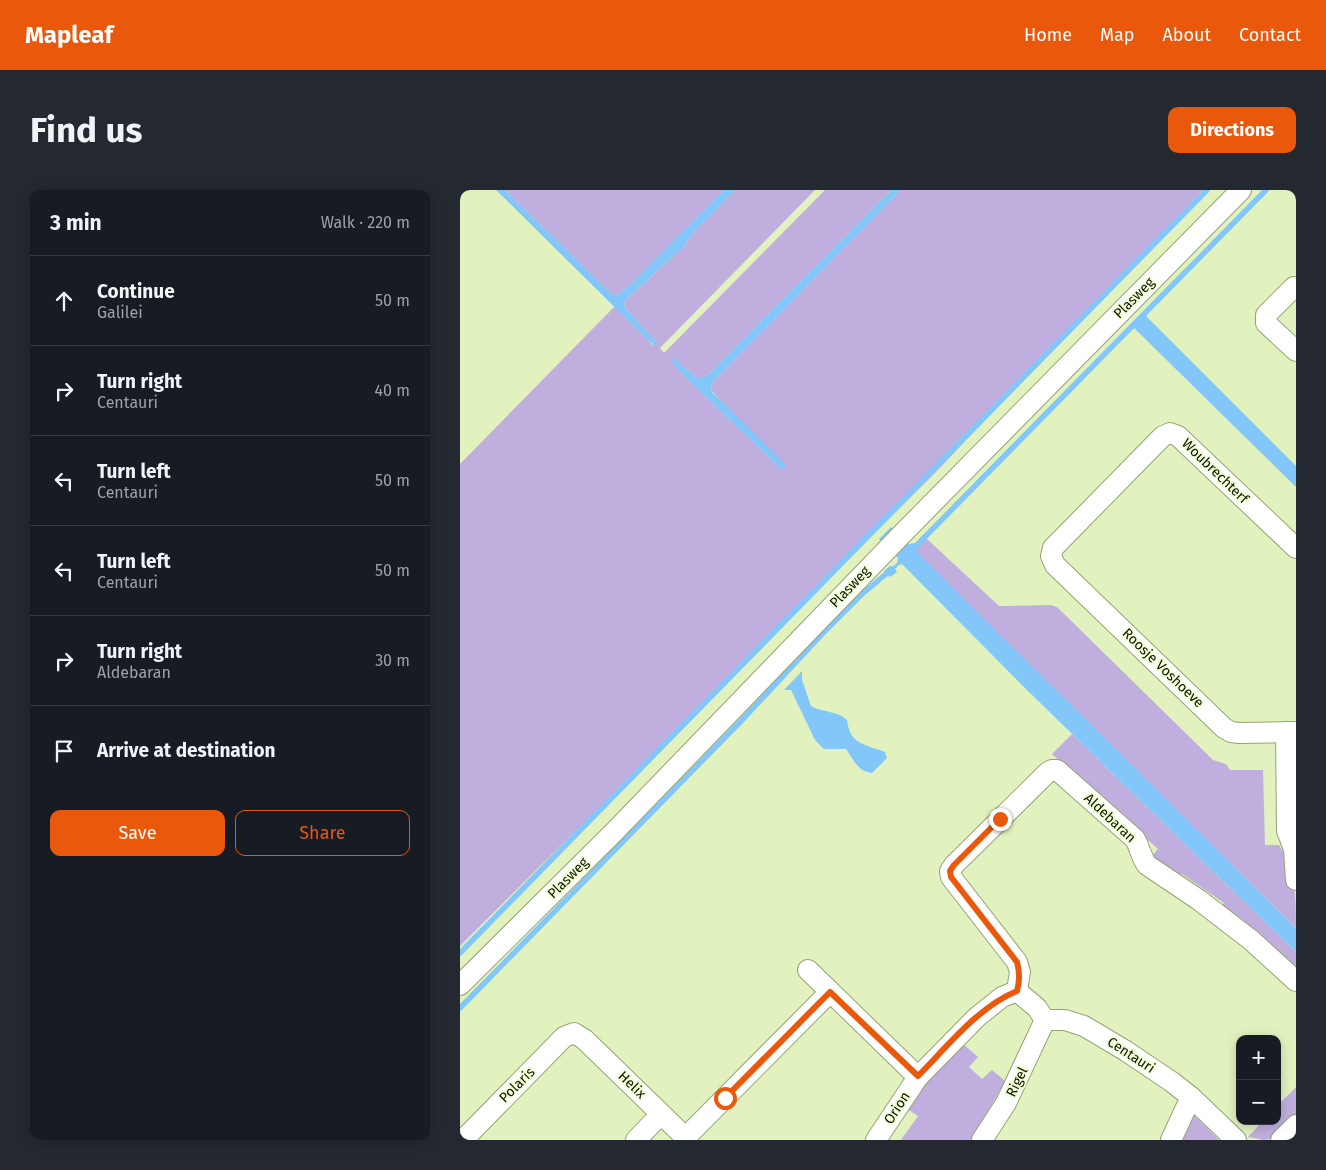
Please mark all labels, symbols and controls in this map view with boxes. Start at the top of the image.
text: Mapleaf [25,21,113,49]
text: Home [1024,24,1072,46]
text: Map [1100,24,1134,46]
text: About [1162,24,1211,46]
text: Contact [1239,24,1301,46]
button: Directions [1168,107,1296,153]
text: Find us [30,109,142,151]
text: 3 min [50,210,102,236]
text: Walk · 220 m [321,213,410,232]
street label: Plasweg [1110,273,1159,322]
text: Continue [97,280,175,303]
icon: ahead [50,287,78,315]
text: 50 m [375,291,410,310]
text: Galilei [97,303,143,322]
text: Turn right [97,370,182,393]
icon: right [50,377,78,405]
text: 40 m [375,381,410,400]
text: Centauri [97,393,158,412]
street label: Woubrechterf [1178,435,1253,508]
text: Turn left [97,460,171,483]
icon: left [50,467,78,495]
text: 50 m [375,471,410,490]
text: Centauri [97,483,158,502]
text: Turn left [97,550,171,573]
icon: left [50,557,78,585]
text: 50 m [375,561,410,580]
street label: Plasweg [826,562,874,611]
text: Centauri [97,573,158,592]
street label: Roosje Voshoeve [1119,625,1207,711]
text: Turn right [97,640,182,663]
icon: right [50,647,78,675]
text: 30 m [375,651,410,670]
text: Aldebaran [97,663,171,682]
icon: arrive [50,737,78,765]
text: Arrive at destination [97,739,276,762]
street label: Aldebaran [1081,790,1139,846]
route end [989,808,1012,831]
button: Save [50,810,225,856]
button: Share [235,810,410,856]
street label: Plasweg [544,853,593,902]
street label: Centauri [1104,1033,1158,1077]
map controls [1236,1035,1281,1125]
button: + [1236,1035,1281,1080]
street label: Polaris [496,1063,539,1106]
street label: Rigel [1003,1064,1031,1100]
street label: Helix [615,1068,650,1102]
button: − [1236,1080,1281,1125]
route start [714,1087,737,1110]
street label: Orion [880,1089,914,1127]

